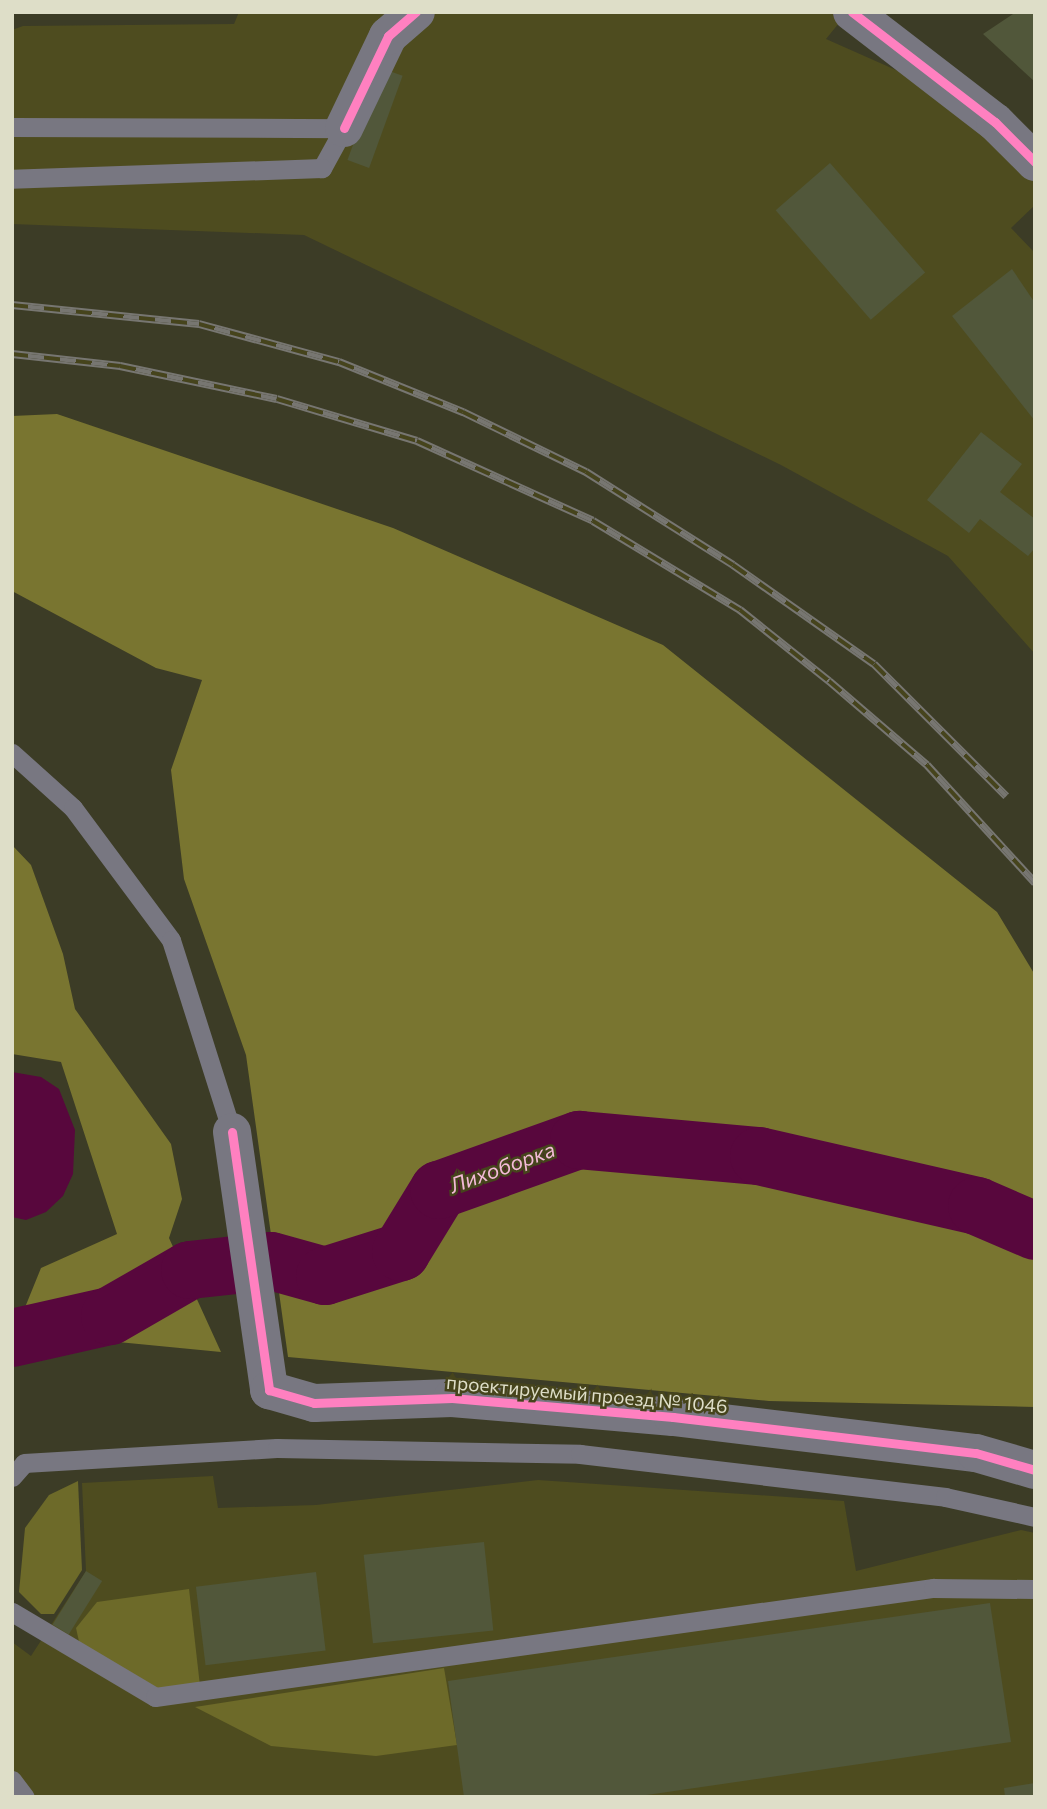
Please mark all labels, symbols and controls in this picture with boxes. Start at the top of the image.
water label: Лихоборка [446,1136,558,1198]
street label: проектируемый проезд № 1046 [445,1370,729,1418]

